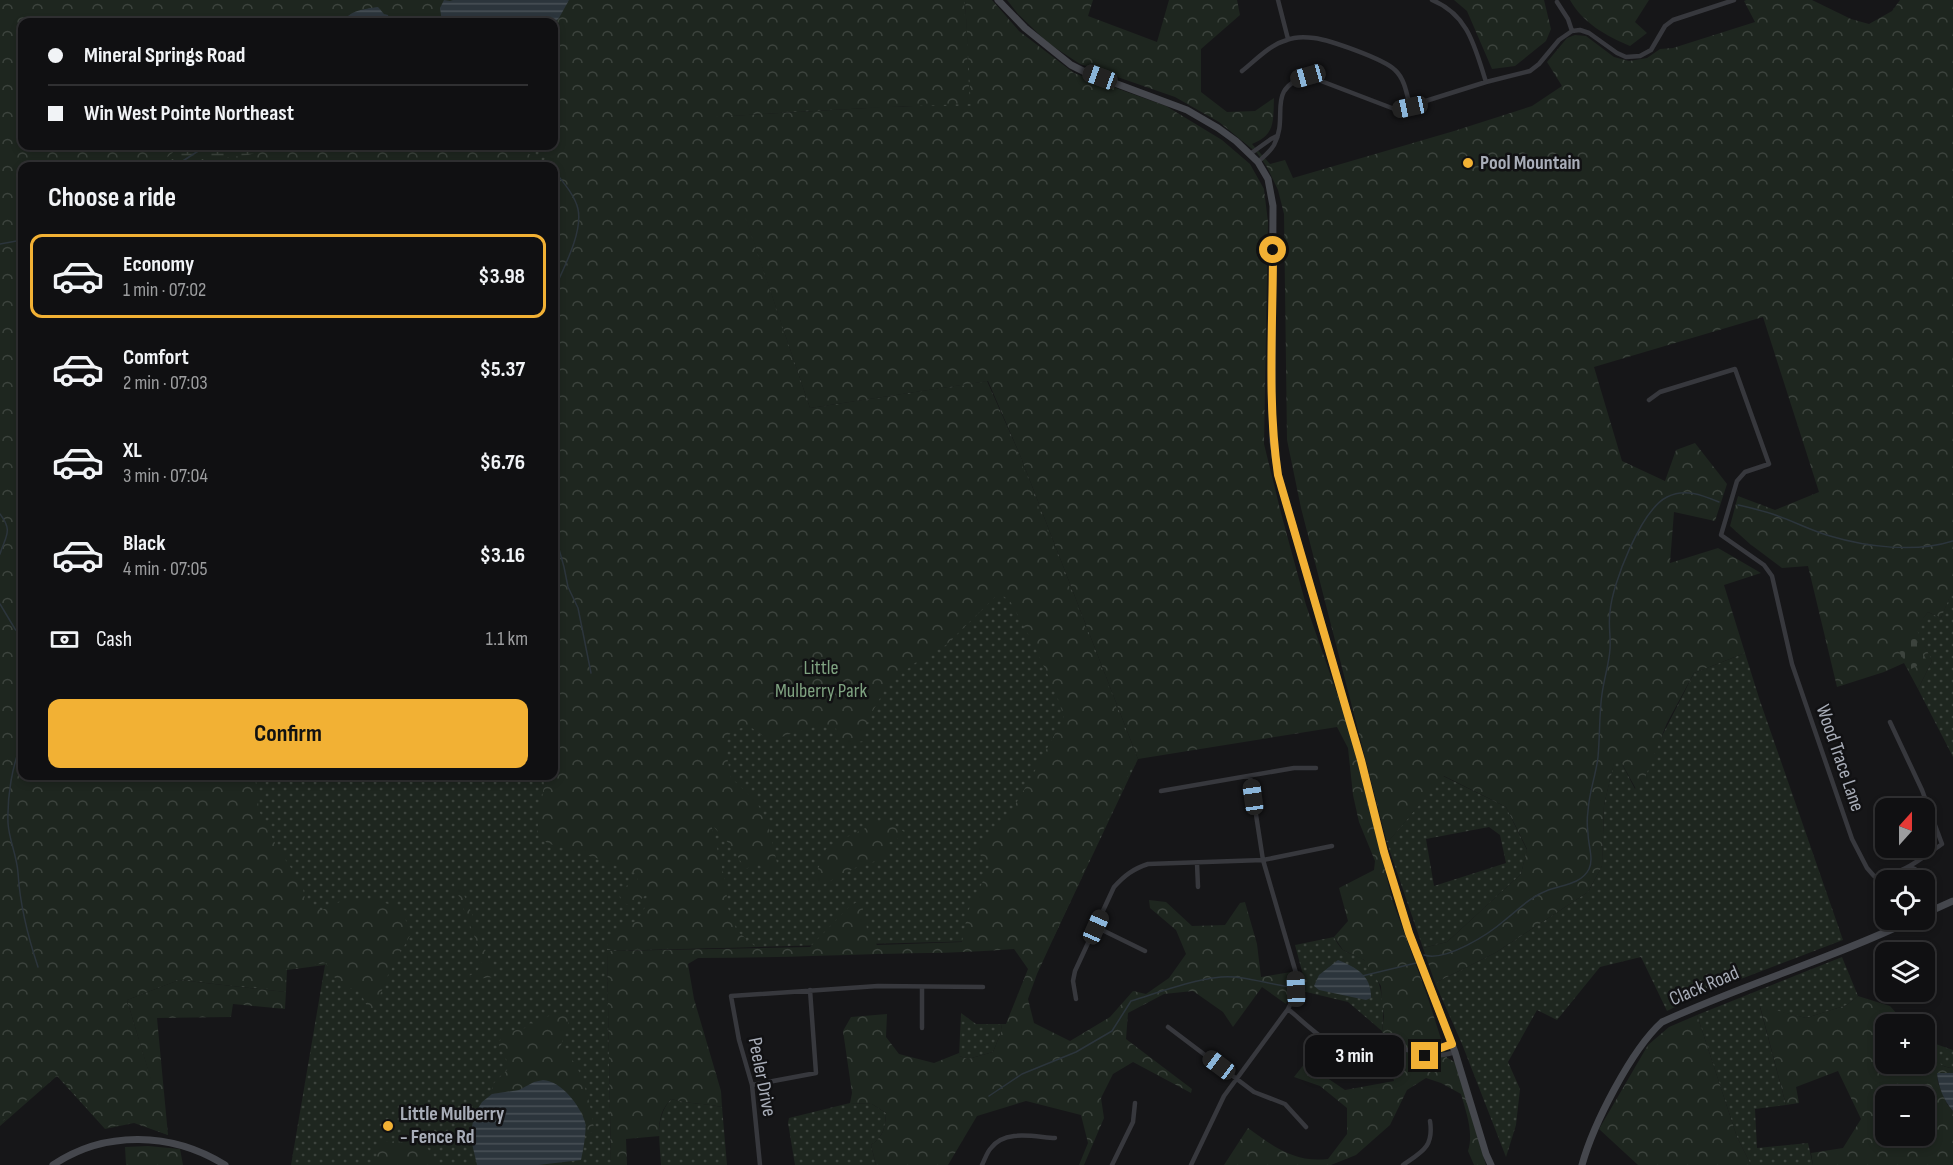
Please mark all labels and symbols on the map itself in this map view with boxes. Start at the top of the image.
car [1080,62,1120,92]
car [1288,62,1328,90]
car [1391,94,1429,120]
place label: Pool Mountain [1480,151,1581,175]
marker: Pool Mountain [1461,156,1475,170]
route start [1259,236,1286,263]
park label: Little Mulberry Park [775,656,867,703]
street label: Wood Trace Lane [1811,701,1869,815]
car [1242,778,1264,816]
north arrow [1875,798,1935,858]
car [1080,907,1112,947]
street label: Clack Road [1666,961,1742,1011]
car [1286,971,1306,1007]
street label: Peeler Drive [743,1035,781,1119]
callout: 3 min [1305,1035,1404,1077]
route end [1411,1042,1438,1069]
car [1199,1047,1239,1083]
place label: Little Mulberry - Fence Rd [400,1102,505,1149]
marker: Little Mulberry - Fence Rd [381,1119,395,1133]

